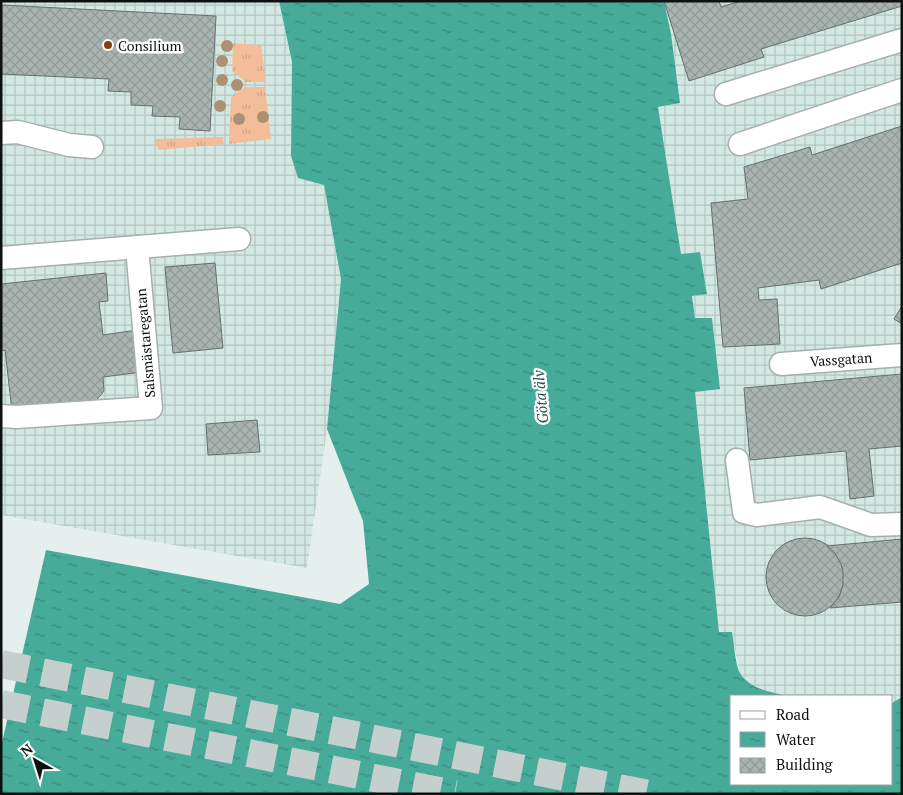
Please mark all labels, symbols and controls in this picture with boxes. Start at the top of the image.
place label: Consilium [118,36,182,55]
marker: Consilium [102,39,114,51]
street label: Salsmästaregatan [131,287,159,399]
street label: Vassgatan [809,347,874,371]
water label: Göta älv [528,369,552,424]
legend [730,695,893,785]
text: Road [776,704,809,724]
text: Water [776,729,816,749]
north arrow [10,735,60,785]
text: N [16,739,37,760]
text: Building [776,754,834,774]

